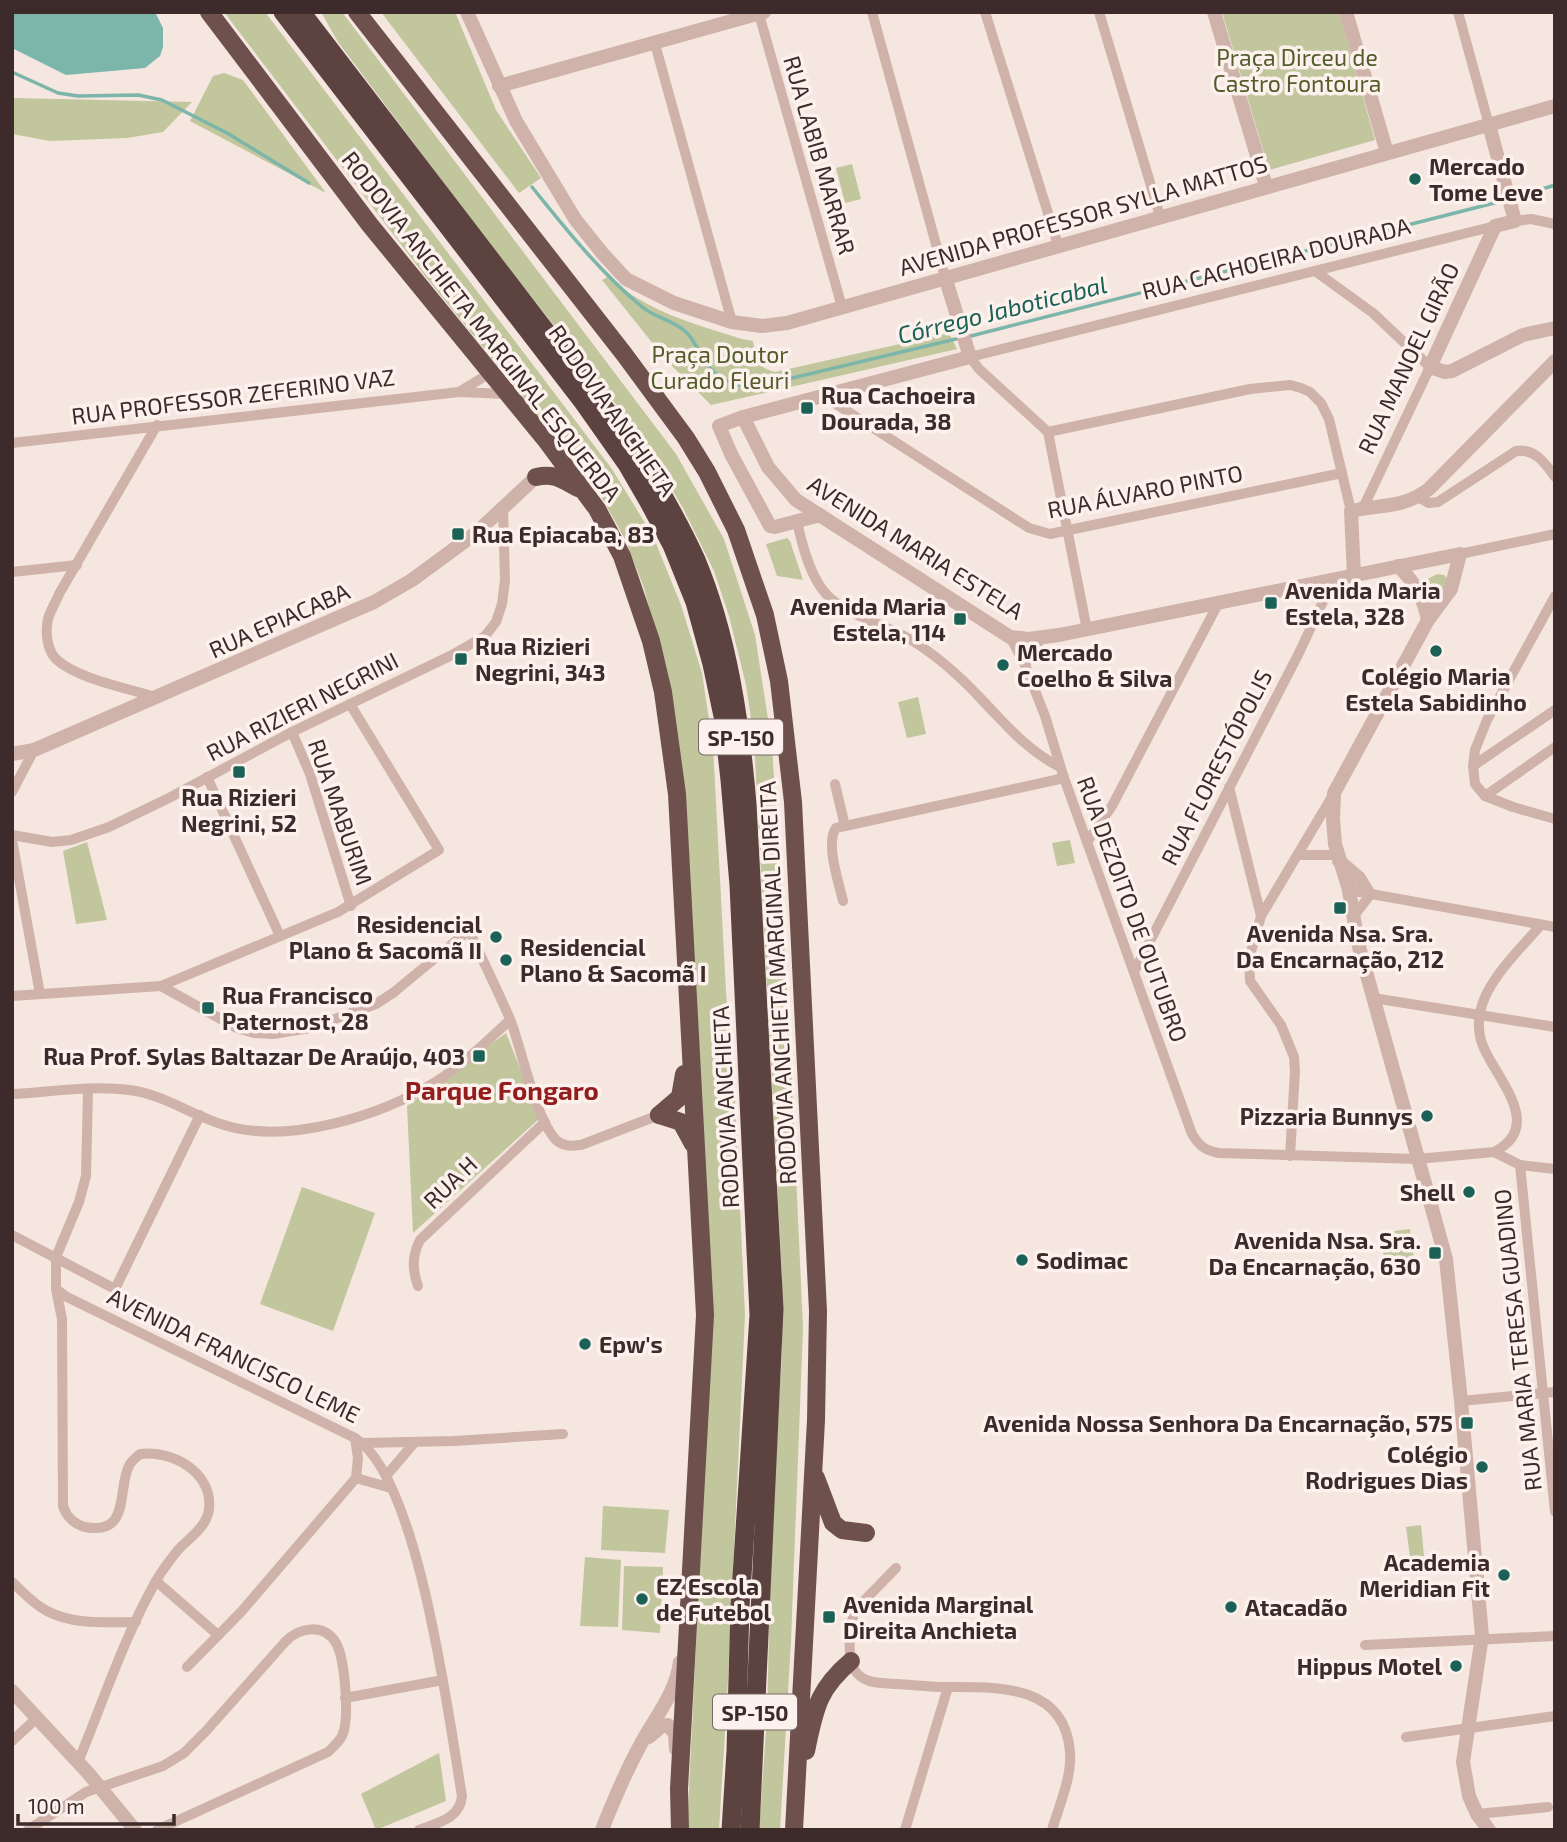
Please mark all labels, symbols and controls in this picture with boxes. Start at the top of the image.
park label: Praça Dirceu de Castro Fontoura [1213,43,1381,97]
street label: RUA LABIB MARRAR [778,52,862,258]
street label: RODOVIA ANCHIETA MARGINAL ESQUERDA [336,145,628,507]
street label: AVENIDA PROFESSOR SYLLA MATTOS [896,149,1270,281]
place label: Mercado Tome Leve [1429,152,1543,206]
marker: Mercado Tome Leve [1407,171,1423,187]
street label: RUA CACHOEIRA DOURADA [1139,211,1414,305]
street label: RUA MANOEL GIRÃO [1351,258,1465,458]
water label: Córrego Jaboticabal [894,269,1110,349]
street label: RODOVIA ANCHIETA [543,319,683,501]
park label: Praça Doutor Curado Fleuri [650,340,790,394]
street label: RUA PROFESSOR ZEFERINO VAZ [70,362,396,430]
place label: Rua Cachoeira Dourada, 38 [821,381,976,435]
marker: Rua Cachoeira Dourada, 38 [799,400,815,416]
street label: RUA ÁLVARO PINTO [1045,458,1245,524]
street label: AVENIDA MARIA ESTELA [803,469,1029,625]
place label: Rua Epiacaba, 83 [472,520,655,548]
marker: Rua Epiacaba, 83 [450,526,466,542]
street label: RUA EPIACABA [204,576,354,663]
place label: Avenida Maria Estela, 328 [1285,576,1441,630]
place label: Avenida Maria Estela, 114 [790,592,946,646]
marker: Avenida Maria Estela, 328 [1263,595,1279,611]
marker: Avenida Maria Estela, 114 [952,611,968,627]
place label: Rua Rizieri Negrini, 343 [475,632,606,686]
place label: Mercado Coelho & Silva [1017,638,1172,692]
marker: Colégio Maria Estela Sabidinho [1428,643,1444,659]
street label: RUA RIZIERI NEGRINI [201,645,403,767]
marker: Rua Rizieri Negrini, 343 [453,651,469,667]
marker: Mercado Coelho & Silva [995,657,1011,673]
place label: Colégio Maria Estela Sabidinho [1345,662,1527,716]
street label: RUA FLORESTÓPOLIS [1155,665,1277,869]
road number: SP-150 [699,720,783,754]
street label: RUA MABURIM [303,735,379,889]
marker: Rua Rizieri Negrini, 52 [231,764,247,780]
street label: RUA DEZOITO DE OUTUBRO [1072,772,1194,1046]
street label: RODOVIA ANCHIETA MARGINAL DIREITA [752,780,802,1185]
place label: Rua Rizieri Negrini, 52 [181,783,297,837]
marker: Avenida Nsa. Sra. Da Encarnação, 212 [1332,900,1348,916]
place label: Residencial Plano & Sacomã II [289,910,482,964]
place label: Avenida Nsa. Sra. Da Encarnação, 212 [1236,919,1444,974]
marker: Residencial Plano & Sacomã II [488,929,504,945]
place label: Residencial Plano & Sacomã I [520,933,707,987]
marker: Residencial Plano & Sacomã I [498,952,514,968]
place label: Rua Francisco Paternost, 28 [222,981,373,1035]
marker: Rua Francisco Paternost, 28 [200,1000,216,1016]
street label: RODOVIA ANCHIETA [706,1004,744,1209]
place label: Rua Prof. Sylas Baltazar De Araújo, 403 [43,1042,465,1070]
marker: Rua Prof. Sylas Baltazar De Araújo, 403 [471,1048,487,1064]
district label: Parque Fongaro [405,1074,599,1105]
place label: Pizzaria Bunnys [1240,1102,1413,1130]
marker: Pizzaria Bunnys [1419,1108,1435,1124]
street label: RUA H [417,1150,483,1214]
place label: Shell [1400,1178,1455,1206]
marker: Shell [1461,1184,1477,1200]
street label: RUA MARIA TERESA GUADINO [1487,1188,1547,1492]
place label: Avenida Nsa. Sra. Da Encarnação, 630 [1208,1226,1421,1281]
marker: Avenida Nsa. Sra. Da Encarnação, 630 [1427,1245,1443,1261]
place label: Sodimac [1036,1246,1129,1274]
marker: Sodimac [1014,1252,1030,1268]
street label: AVENIDA FRANCISCO LEME [103,1282,365,1428]
place label: Epw's [599,1330,663,1358]
marker: Epw's [577,1336,593,1352]
place label: Avenida Nossa Senhora Da Encarnação, 575 [984,1409,1453,1438]
marker: Avenida Nossa Senhora Da Encarnação, 575 [1459,1415,1475,1431]
place label: Colégio Rodrigues Dias [1305,1440,1468,1494]
marker: Colégio Rodrigues Dias [1474,1459,1490,1475]
place label: Academia Meridian Fit [1359,1548,1490,1602]
marker: Academia Meridian Fit [1496,1567,1512,1583]
place label: EZ Escola de Futebol [656,1572,771,1626]
place label: Avenida Marginal Direita Anchieta [843,1590,1034,1644]
marker: EZ Escola de Futebol [634,1591,650,1607]
place label: Atacadão [1245,1593,1347,1621]
marker: Atacadão [1223,1599,1239,1615]
marker: Avenida Marginal Direita Anchieta [821,1609,837,1625]
place label: Hippus Motel [1297,1652,1442,1680]
marker: Hippus Motel [1448,1658,1464,1674]
road number: SP-150 [713,1694,797,1730]
scale bar [18,1783,173,1827]
text: 100 m [28,1793,85,1818]

